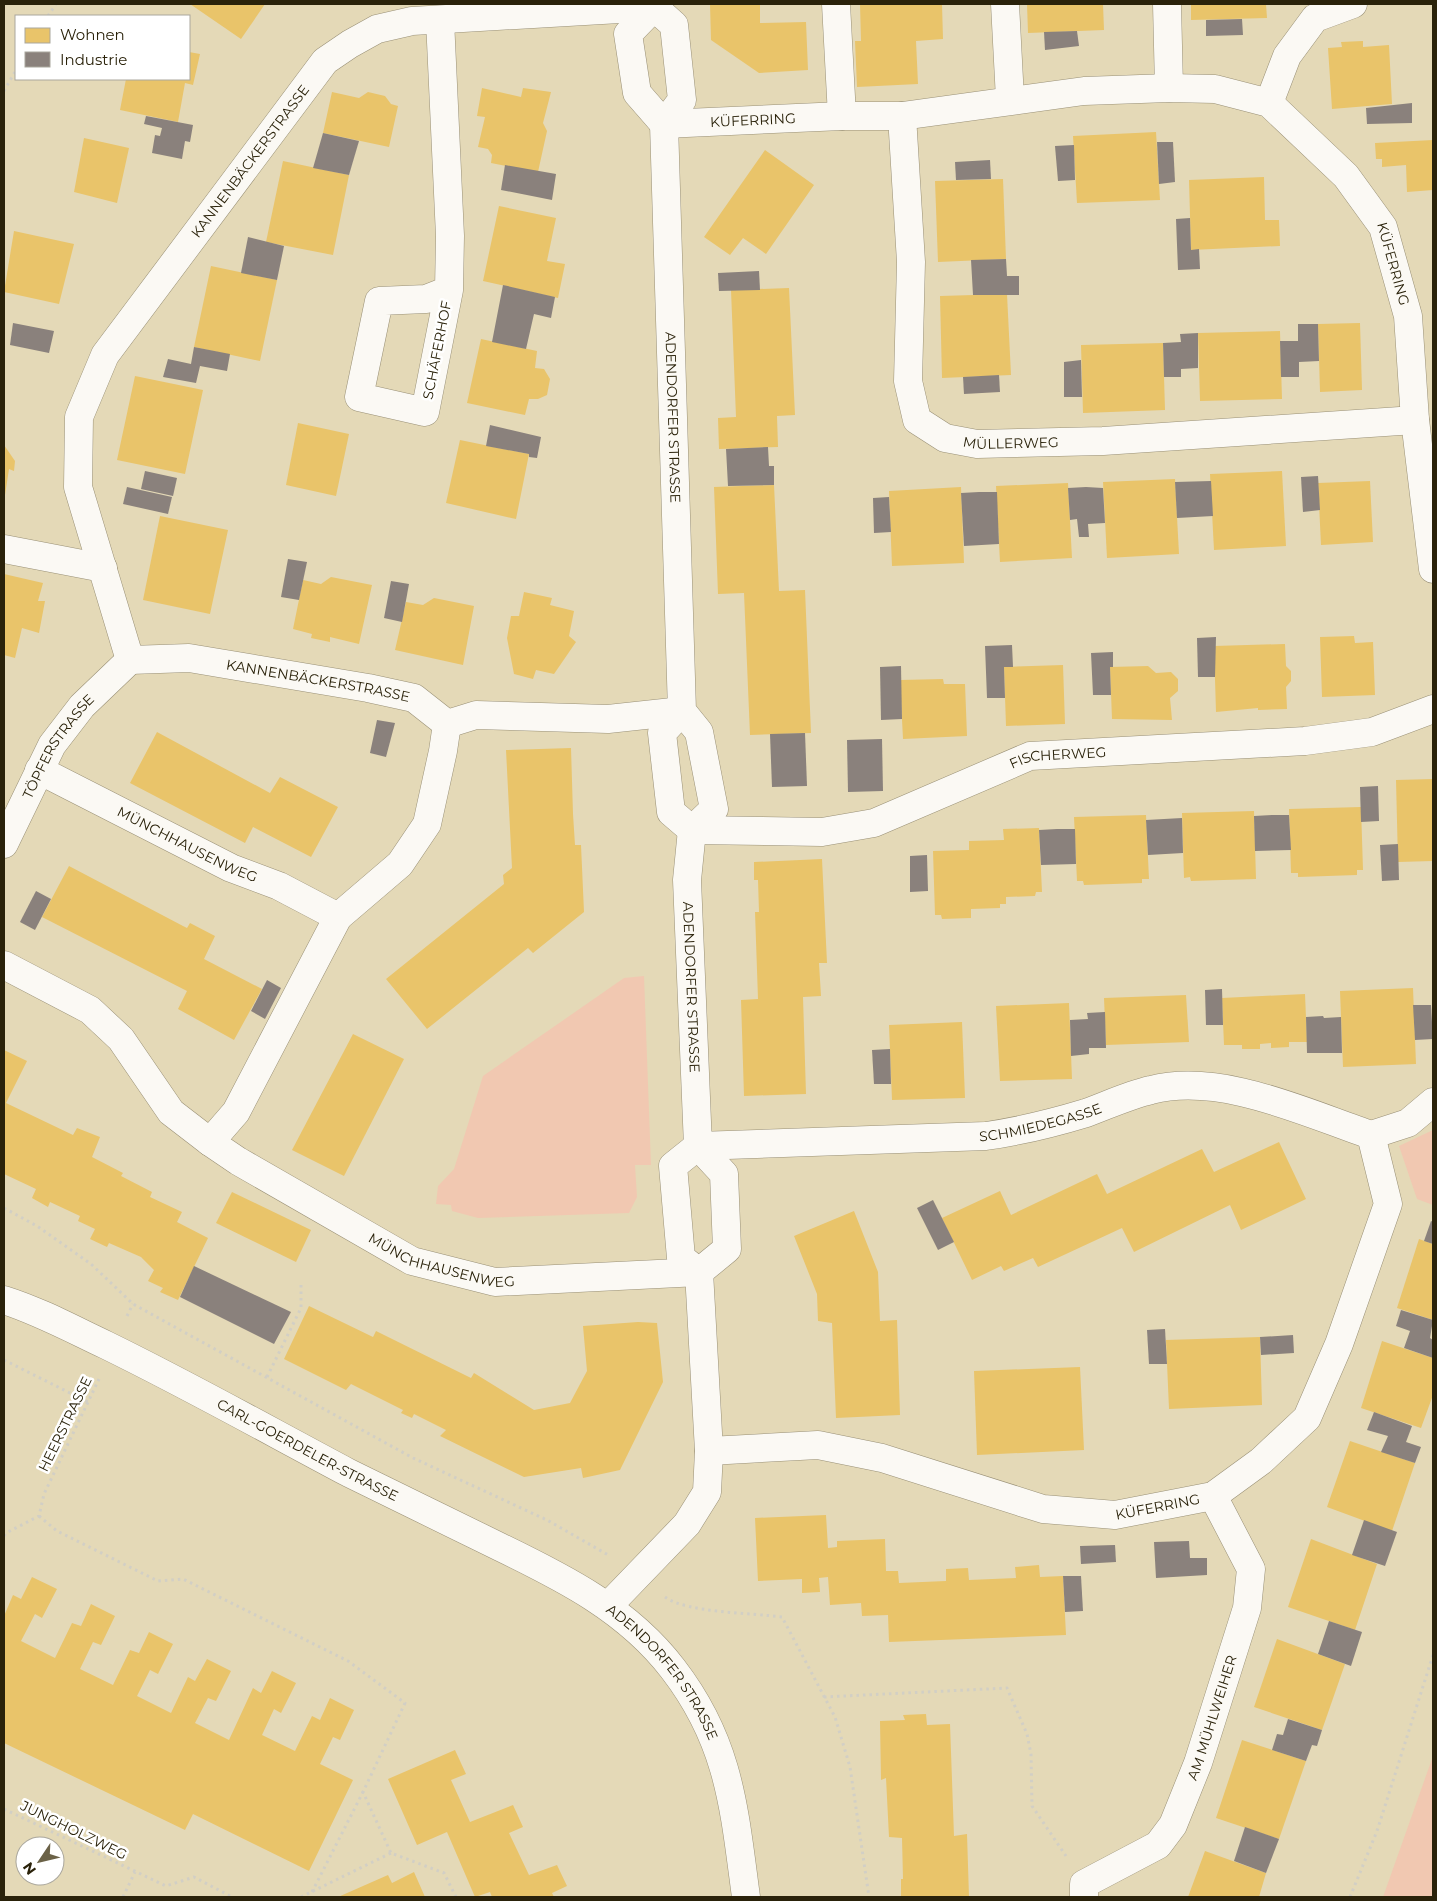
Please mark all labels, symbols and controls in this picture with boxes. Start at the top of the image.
legend [15,15,190,80]
text: Wohnen [60,25,125,44]
text: Industrie [60,50,127,69]
street label: KANNENBÄCKERSTRASSE [187,81,313,241]
street label: KÜFERRING [710,109,796,131]
street label: KÜFERRING [1373,220,1414,308]
street label: SCHÄFERHOF [419,299,455,401]
street label: ADENDORFER STRASSE [661,332,685,503]
street label: MÜLLERWEG [961,433,1059,453]
street label: KANNENBÄCKERSTRASSE [225,655,412,706]
street label: TÖPFERSTRASSE [18,690,98,802]
street label: FISCHERWEG [1007,743,1107,773]
street label: MÜNCHHAUSENWEG [114,802,260,886]
street label: ADENDORFER STRASSE [679,901,704,1073]
street label: SCHMIEDEGASSE [979,1099,1104,1145]
street label: MÜNCHHAUSENWEG [365,1229,515,1291]
street label: HEERSTRASSE [34,1374,96,1474]
street label: CARL-GOERDELER-STRASSE [214,1395,401,1505]
street label: KÜFERRING [1114,1490,1201,1524]
street label: ADENDORFER STRASSE [603,1600,722,1743]
street label: AM MÜHLWEIHER [1183,1653,1241,1783]
street label: JUNGHOLZWEG [17,1796,130,1864]
north arrow [15,1836,65,1886]
text: N [19,1859,40,1878]

